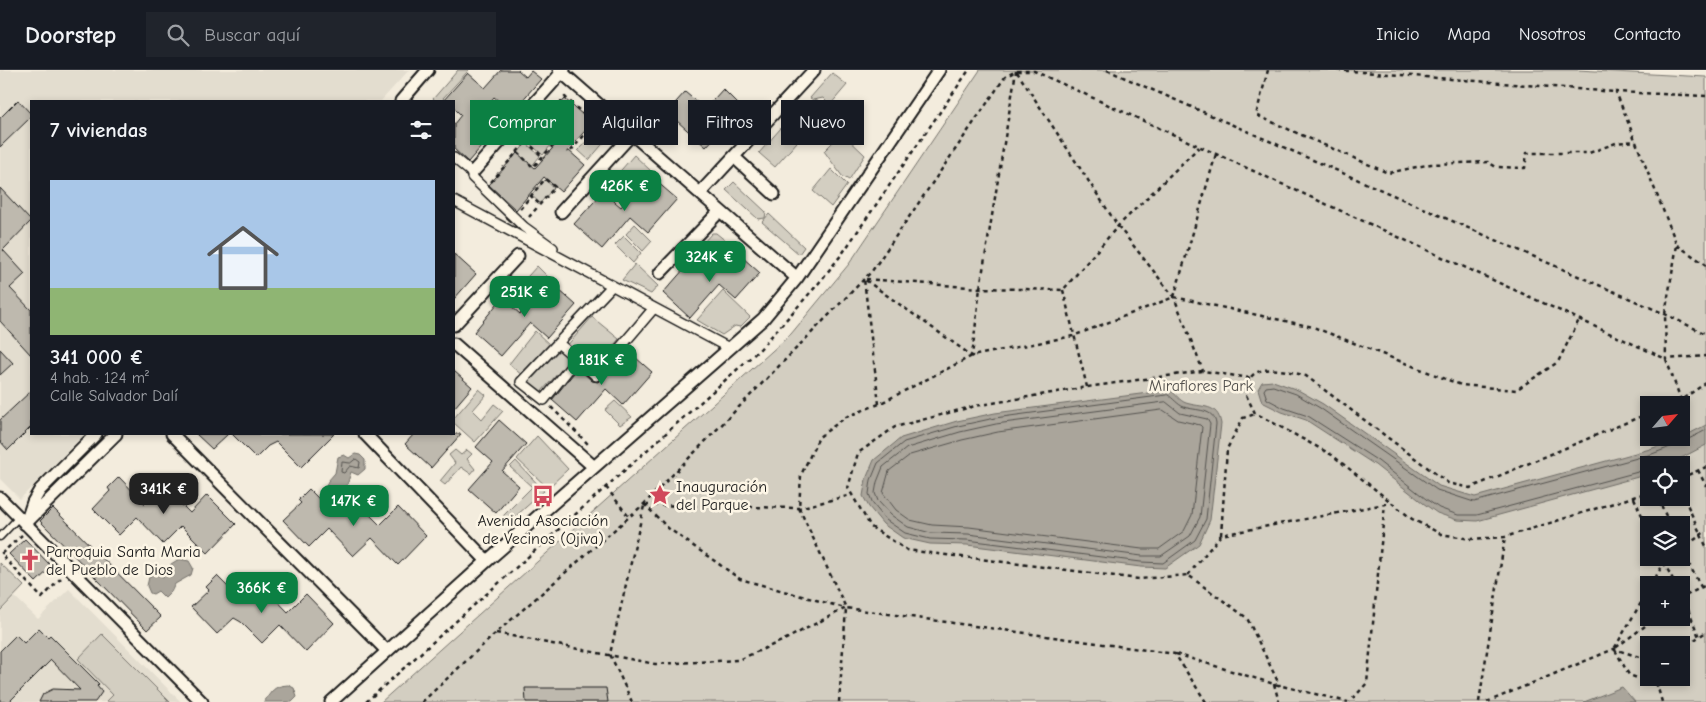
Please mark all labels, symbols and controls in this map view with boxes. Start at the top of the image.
search box [146,12,496,57]
text: Doorstep [25,21,116,49]
icon: search [164,21,192,49]
text: Buscar aquí [204,24,300,46]
text: Inicio [1376,24,1420,45]
text: Mapa [1448,24,1491,45]
text: Nosotros [1519,24,1586,45]
text: Contacto [1614,24,1681,45]
chip: Comprar [470,100,574,145]
chip: Alquilar [584,100,678,145]
chip: Filtros [688,100,771,145]
chip: Nuevo [781,100,864,145]
icon: filters [407,116,435,144]
text: 7 viviendas [50,118,147,142]
pin: 426K € [584,170,666,212]
text: 426K € [600,177,650,195]
icon: home [198,213,288,303]
pin: 324K € [669,240,751,283]
text: 324K € [686,248,734,266]
pin: 251K € [484,276,566,318]
text: 251K € [501,283,549,301]
pin: 181K € [561,344,643,386]
text: 341 000 € [50,345,144,369]
text: 181K € [579,351,625,369]
text: 4 hab. · 124 m² [50,369,149,387]
park label: Miraflores Park [1149,377,1253,395]
text: Calle Salvador Dalí [50,387,178,405]
north arrow [1640,396,1690,446]
map controls [1640,396,1690,686]
button: locate [1640,456,1690,506]
pin: 341K € [123,472,205,515]
place label: Inauguración del Parque [676,478,767,514]
text: 341K € [140,480,188,498]
place icon: Inauguración del Parque [647,482,673,508]
bus stop icon: Avenida Asociación de Vecinos (Ojiva) [530,483,556,509]
pin: 147K € [313,484,395,527]
text: 147K € [331,492,377,510]
place label: Avenida Asociación de Vecinos (Ojiva) [478,512,608,548]
button: layers [1640,516,1690,566]
place label: Parroquia Santa Maria del Pueblo de Dios [46,543,201,579]
church icon: Parroquia Santa Maria del Pueblo de Dios [17,547,43,573]
pin: 366K € [221,572,303,614]
button: + [1640,576,1690,626]
text: 366K € [237,579,287,597]
button: − [1640,636,1690,686]

